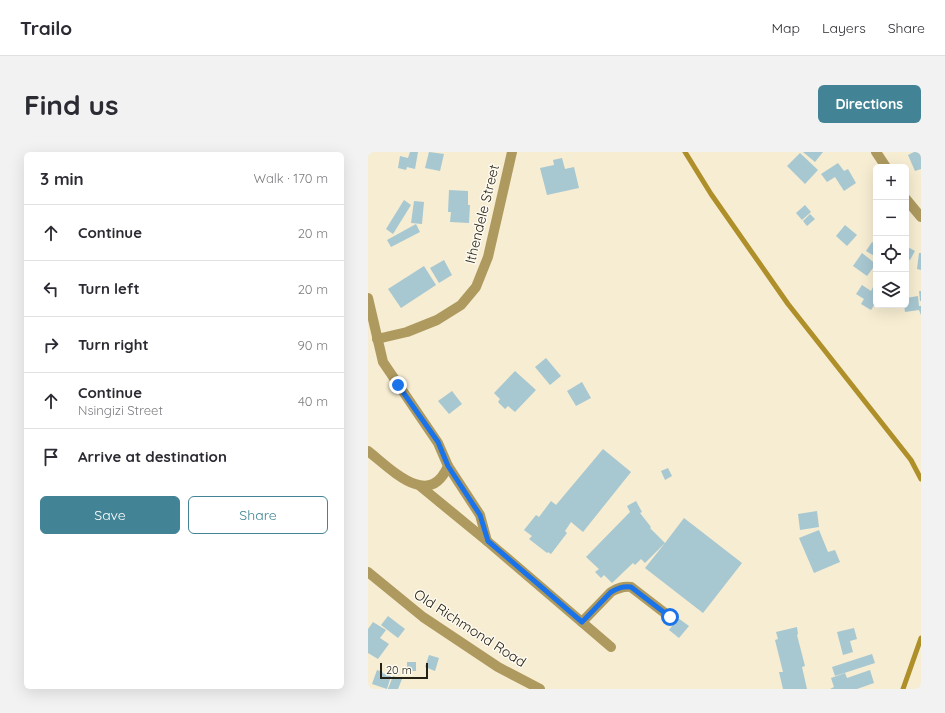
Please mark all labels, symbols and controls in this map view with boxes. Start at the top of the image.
text: Trailo [20,16,72,40]
text: Map [771,19,800,37]
text: Layers [822,19,866,37]
text: Share [888,19,925,37]
button: Directions [818,85,921,123]
text: Find us [24,87,118,122]
street label: Ithendele Street [461,162,503,266]
map controls [873,164,909,308]
button: + [873,164,909,200]
text: 3 min [40,168,84,189]
text: Walk · 170 m [253,170,328,186]
button: − [873,200,909,236]
icon: ahead [40,222,62,244]
text: Continue [78,223,142,242]
text: 20 m [298,225,328,241]
button: locate [873,236,909,272]
button: layers [873,272,909,308]
icon: left [40,278,62,300]
text: Turn left [78,279,140,298]
text: 20 m [298,281,328,297]
icon: right [40,334,62,356]
text: Turn right [78,335,149,354]
text: 90 m [298,337,328,353]
route end [389,376,407,394]
text: Continue [78,383,142,402]
icon: ahead [40,390,62,412]
text: 40 m [298,393,328,409]
text: Nsingizi Street [78,402,163,418]
icon: arrive [40,446,62,468]
text: Arrive at destination [78,447,227,466]
button: Save [40,496,180,534]
button: Share [188,496,328,534]
street label: Old Richmond Road [411,585,529,671]
route start [661,608,679,626]
scale bar [380,661,428,680]
text: 20 m [386,663,412,677]

